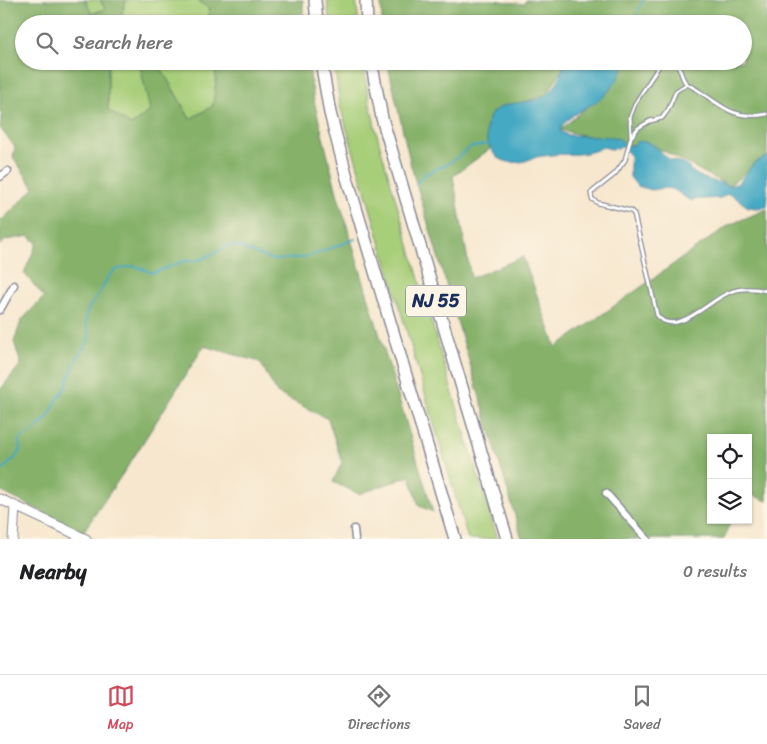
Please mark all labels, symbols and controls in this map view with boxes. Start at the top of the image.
search box [15,15,752,70]
text: Search here [73,26,173,59]
icon: search [33,29,61,57]
road number: NJ 55 [406,286,466,316]
map controls [707,434,752,524]
button: locate [707,434,752,479]
button: layers [707,479,752,524]
text: Nearby [20,553,86,591]
text: 0 results [683,557,747,586]
tab: Map [107,682,135,737]
tab: Directions [348,682,410,737]
tab: Saved [624,682,660,737]

